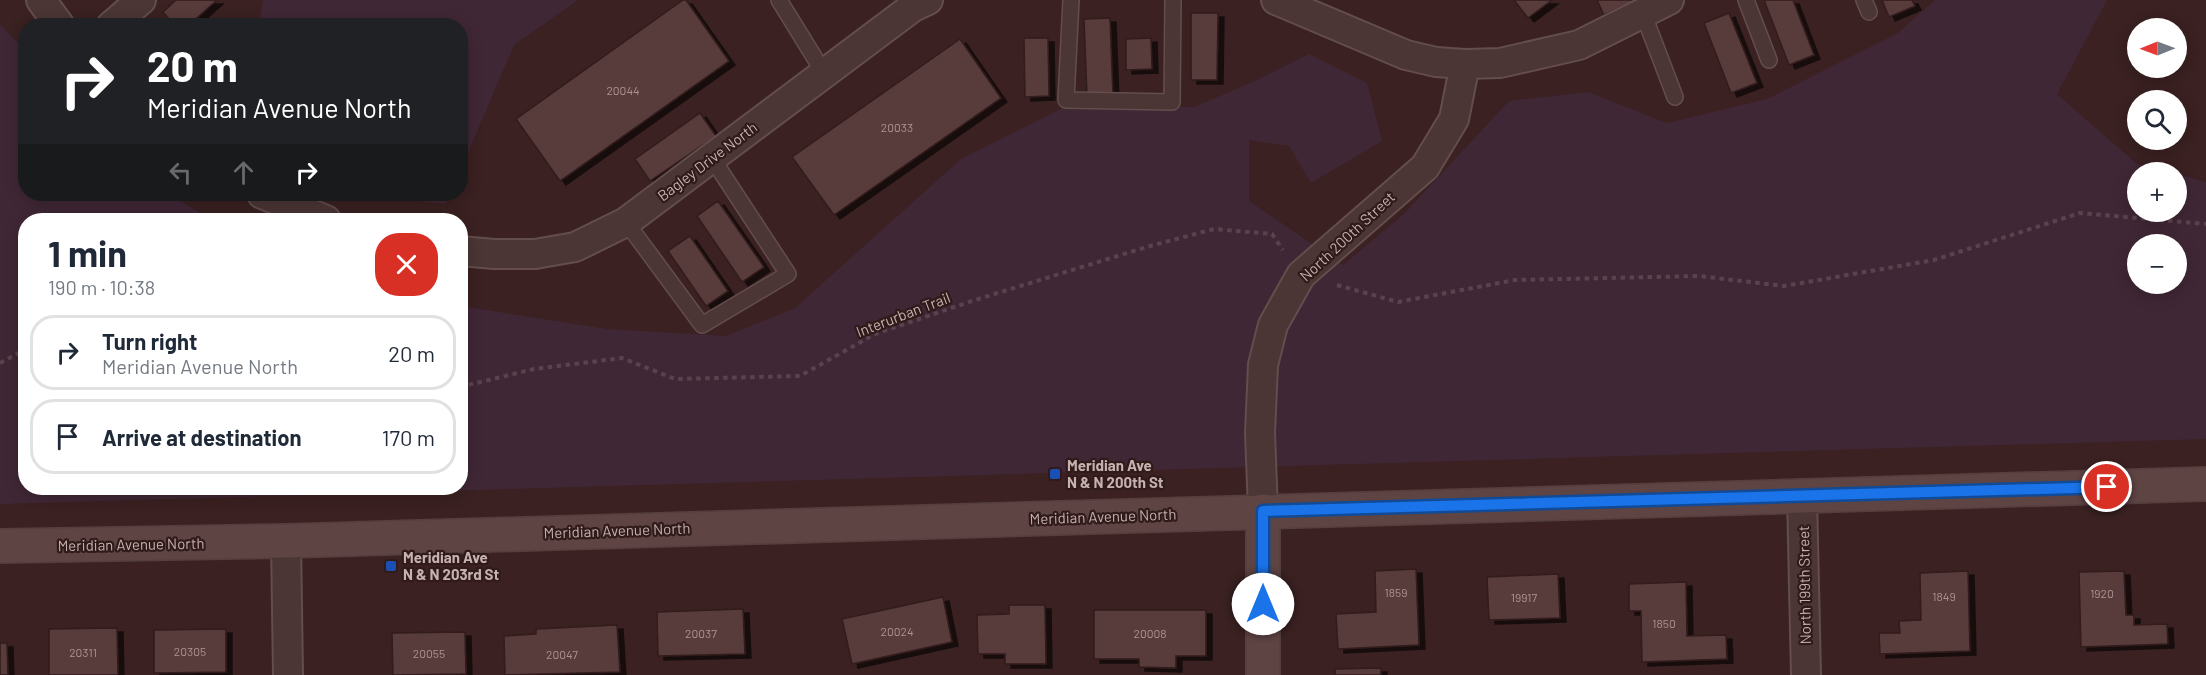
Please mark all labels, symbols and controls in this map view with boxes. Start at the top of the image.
north arrow [2127,18,2187,78]
map controls [2127,18,2187,294]
text: 20 m [147,40,238,90]
icon: right [48,42,126,120]
house number: 20044 [606,83,640,97]
button: search [2127,90,2187,150]
text: Meridian Avenue North [147,91,412,123]
street label: Bagley Drive North [654,118,760,204]
house number: 20033 [881,120,913,134]
icon: left [164,156,197,189]
icon: ahead [227,156,260,189]
icon: right [290,156,323,189]
button: + [2127,162,2187,222]
street label: North 200th Street [1296,187,1398,285]
text: 1 min [48,231,127,274]
button: close [375,233,438,296]
button: − [2127,234,2187,294]
text: 190 m · 10:38 [48,275,155,299]
street label: Interurban Trail [853,288,953,340]
text: Turn right [102,328,197,354]
icon: right [51,336,84,369]
text: 20 m [388,340,435,366]
text: Meridian Avenue North [102,354,298,378]
icon: arrive [51,420,84,453]
text: Arrive at destination [102,424,301,450]
text: 170 m [382,424,435,450]
place label: Meridian Ave N & N 200th St [1067,456,1164,491]
pin [2081,461,2132,512]
marker: Meridian Ave N & N 200th St [1048,467,1062,481]
icon: arrive [2090,470,2123,503]
street label: Meridian Avenue North [1029,504,1177,528]
street label: Meridian Avenue North [543,518,691,542]
street label: North 199th Street [1794,525,1814,645]
street label: Meridian Avenue North [57,534,205,554]
place label: Meridian Ave N & N 203rd St [403,548,500,583]
marker: Meridian Ave N & N 203rd St [384,559,398,573]
position arrow [1231,572,1295,636]
house number: 1859 [1385,585,1407,599]
house number: 1920 [2090,586,2114,600]
house number: 1849 [1932,589,1956,603]
house number: 19917 [1511,590,1537,604]
house number: 1850 [1652,616,1676,630]
house number: 20024 [880,624,914,638]
house number: 20037 [685,626,717,640]
house number: 20008 [1133,626,1167,640]
house number: 20305 [174,644,206,658]
house number: 20311 [69,645,97,659]
house number: 20055 [413,646,445,660]
house number: 20047 [546,647,578,661]

